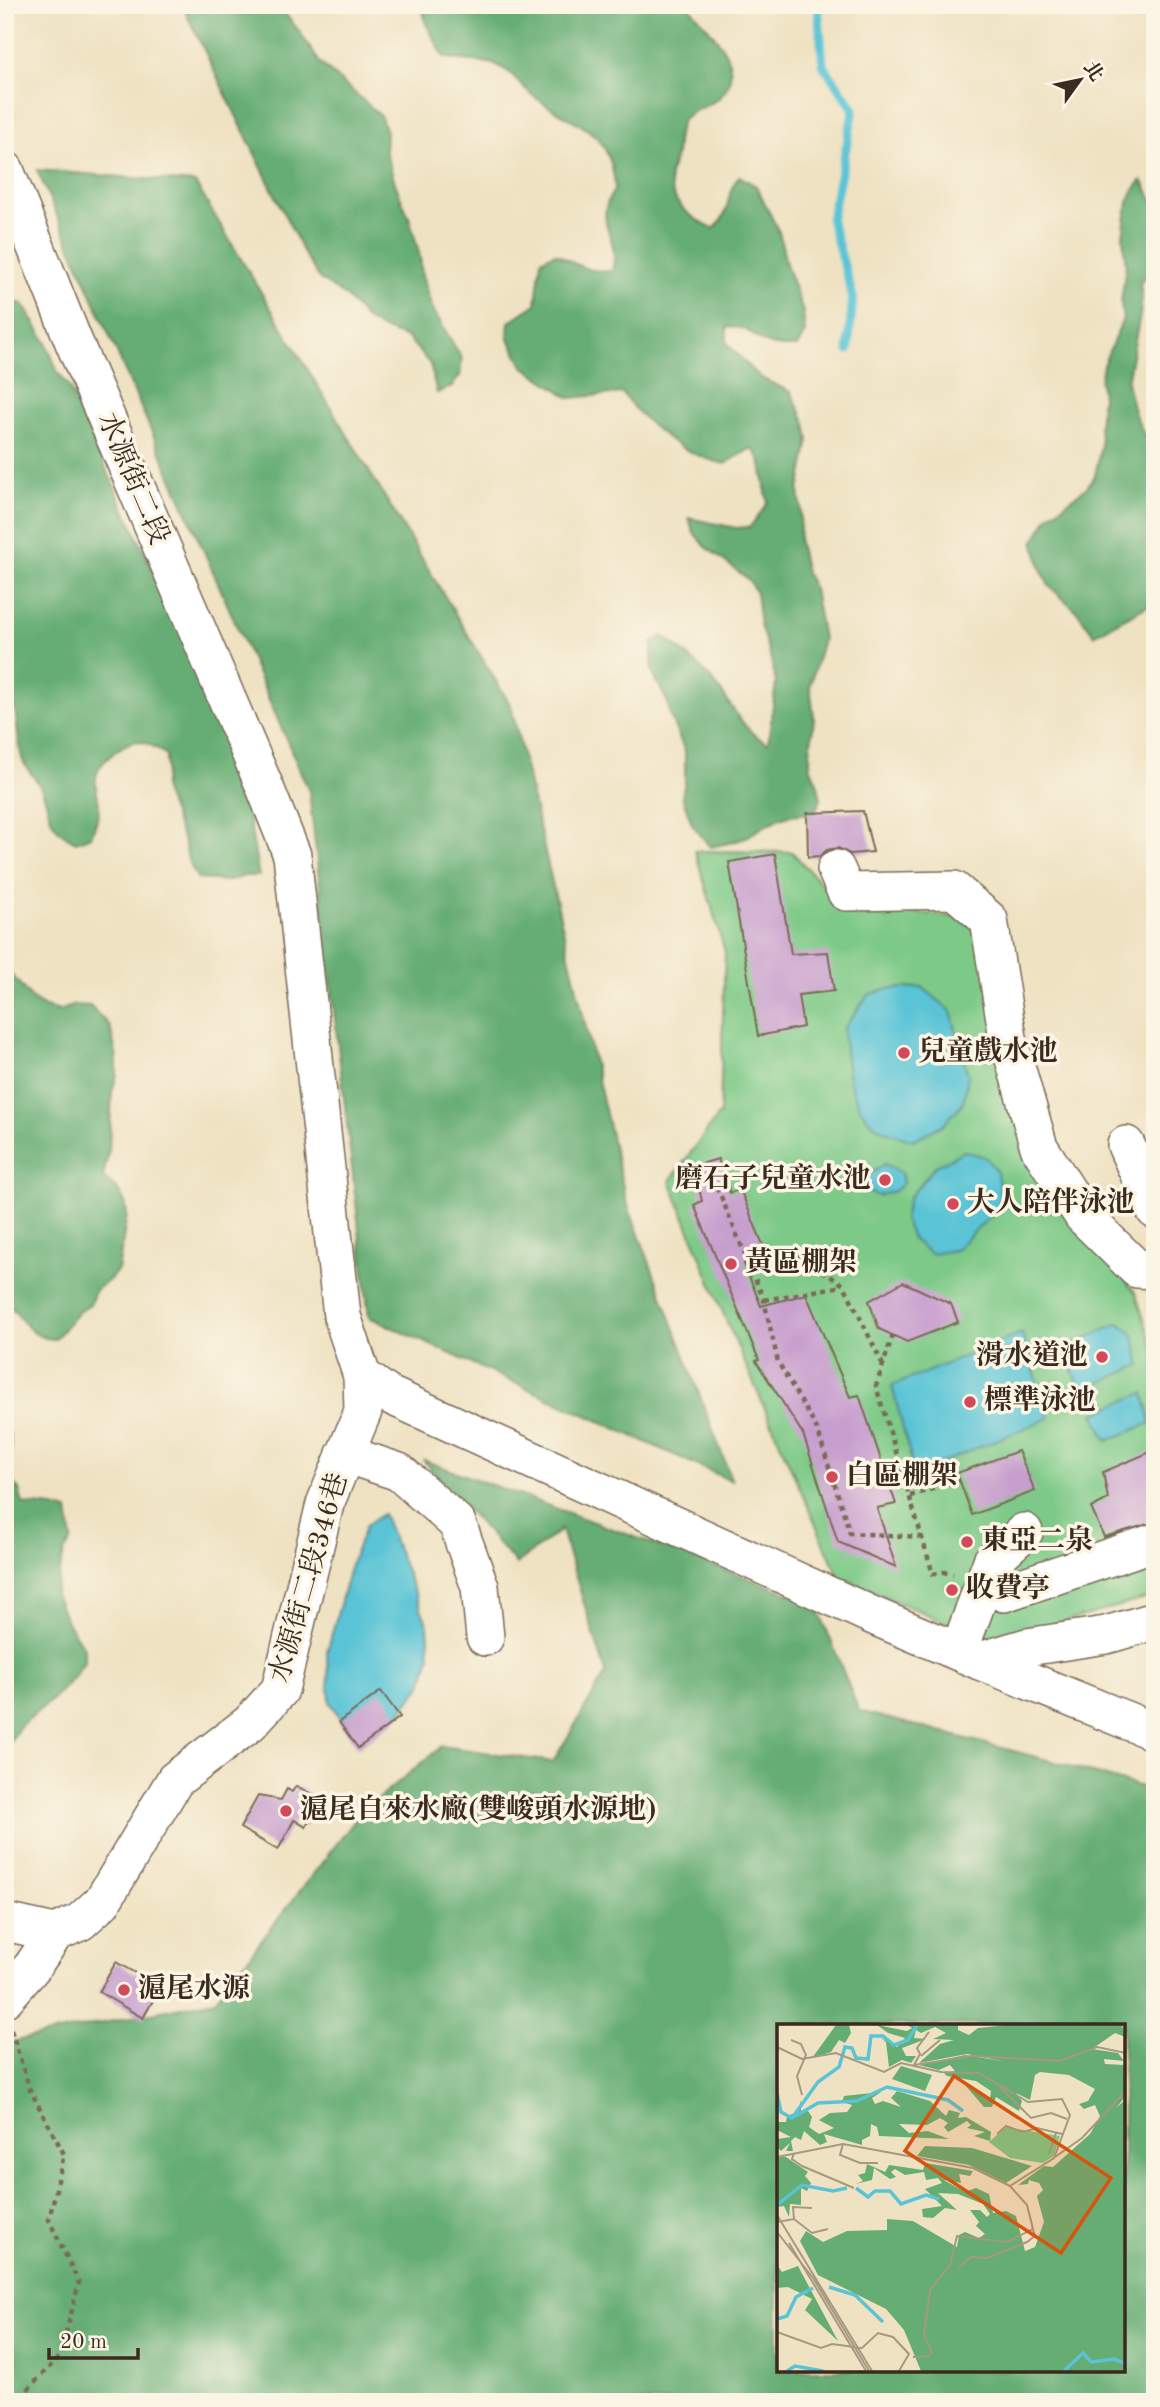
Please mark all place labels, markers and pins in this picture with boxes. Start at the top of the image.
place label: 兒童戲水池 [918,1035,1058,1067]
marker: 兒童戲水池 [896,1045,912,1061]
place label: 磨石子兒童水池 [675,1162,871,1194]
marker: 磨石子兒童水池 [877,1172,893,1188]
place label: 大人陪伴泳池 [967,1186,1135,1218]
marker: 大人陪伴泳池 [945,1196,961,1212]
place label: 黃區棚架 [745,1246,857,1278]
marker: 黃區棚架 [723,1256,739,1272]
place label: 滑水道池 [976,1339,1088,1371]
marker: 滑水道池 [1094,1349,1110,1365]
place label: 標準泳池 [984,1384,1096,1416]
marker: 標準泳池 [962,1394,978,1410]
place label: 白區棚架 [846,1459,958,1491]
marker: 白區棚架 [824,1469,840,1485]
place label: 東亞二泉 [981,1525,1093,1556]
marker: 東亞二泉 [959,1534,975,1550]
place label: 收費亭 [966,1573,1050,1604]
marker: 收費亭 [944,1582,960,1598]
place label: 滬尾自來水廠(雙峻頭水源地) [300,1793,657,1825]
marker: 滬尾自來水廠(雙峻頭水源地) [278,1803,294,1819]
place label: 滬尾水源 [138,1973,250,2004]
marker: 滬尾水源 [116,1982,132,1998]

